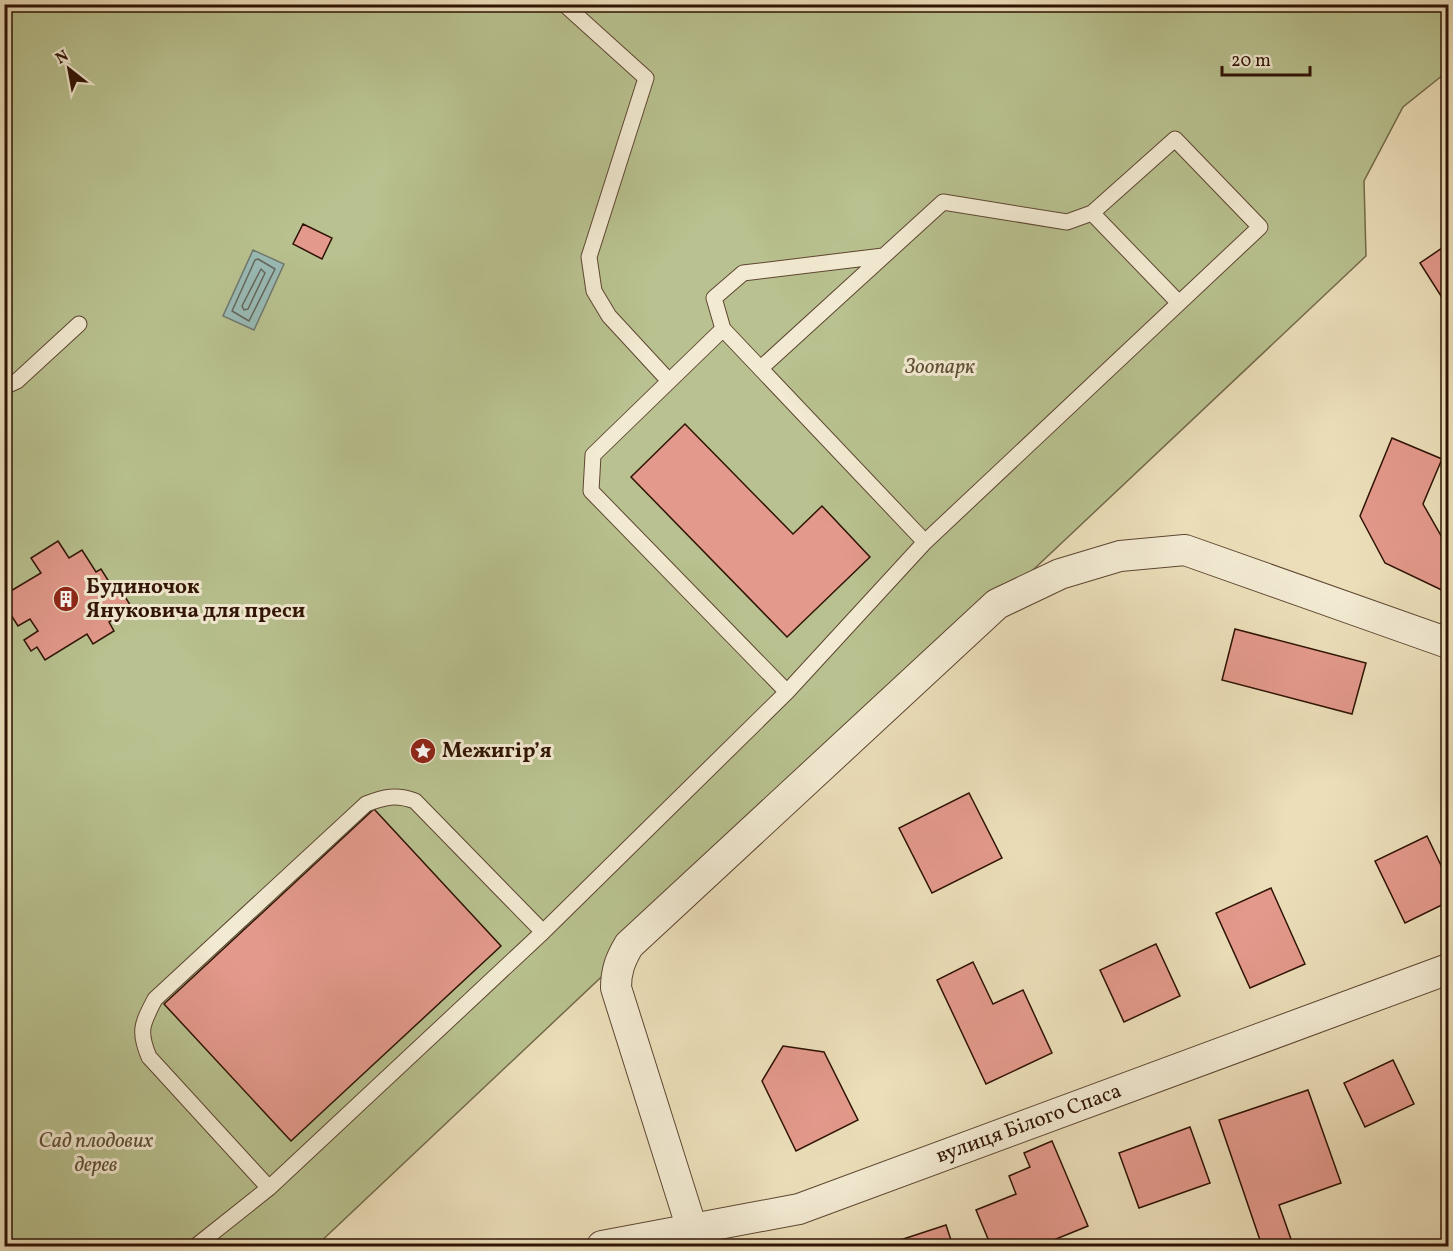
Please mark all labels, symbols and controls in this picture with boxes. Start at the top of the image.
north arrow [39,39,99,99]
scale bar [1222,39,1310,77]
text: N [52,45,73,70]
text: 20 m [1231,49,1271,74]
park label: Зоопарк [904,353,976,382]
place label: Будиночок Януковича для преси [86,573,305,626]
building icon: Будиночок Януковича для преси [51,584,81,614]
place icon: Межигір’я [408,736,438,766]
place label: Межигір’я [442,737,552,766]
street label: вулиця Білого Спаса [932,1077,1126,1171]
park label: Сад плодових дерев [39,1127,154,1180]

